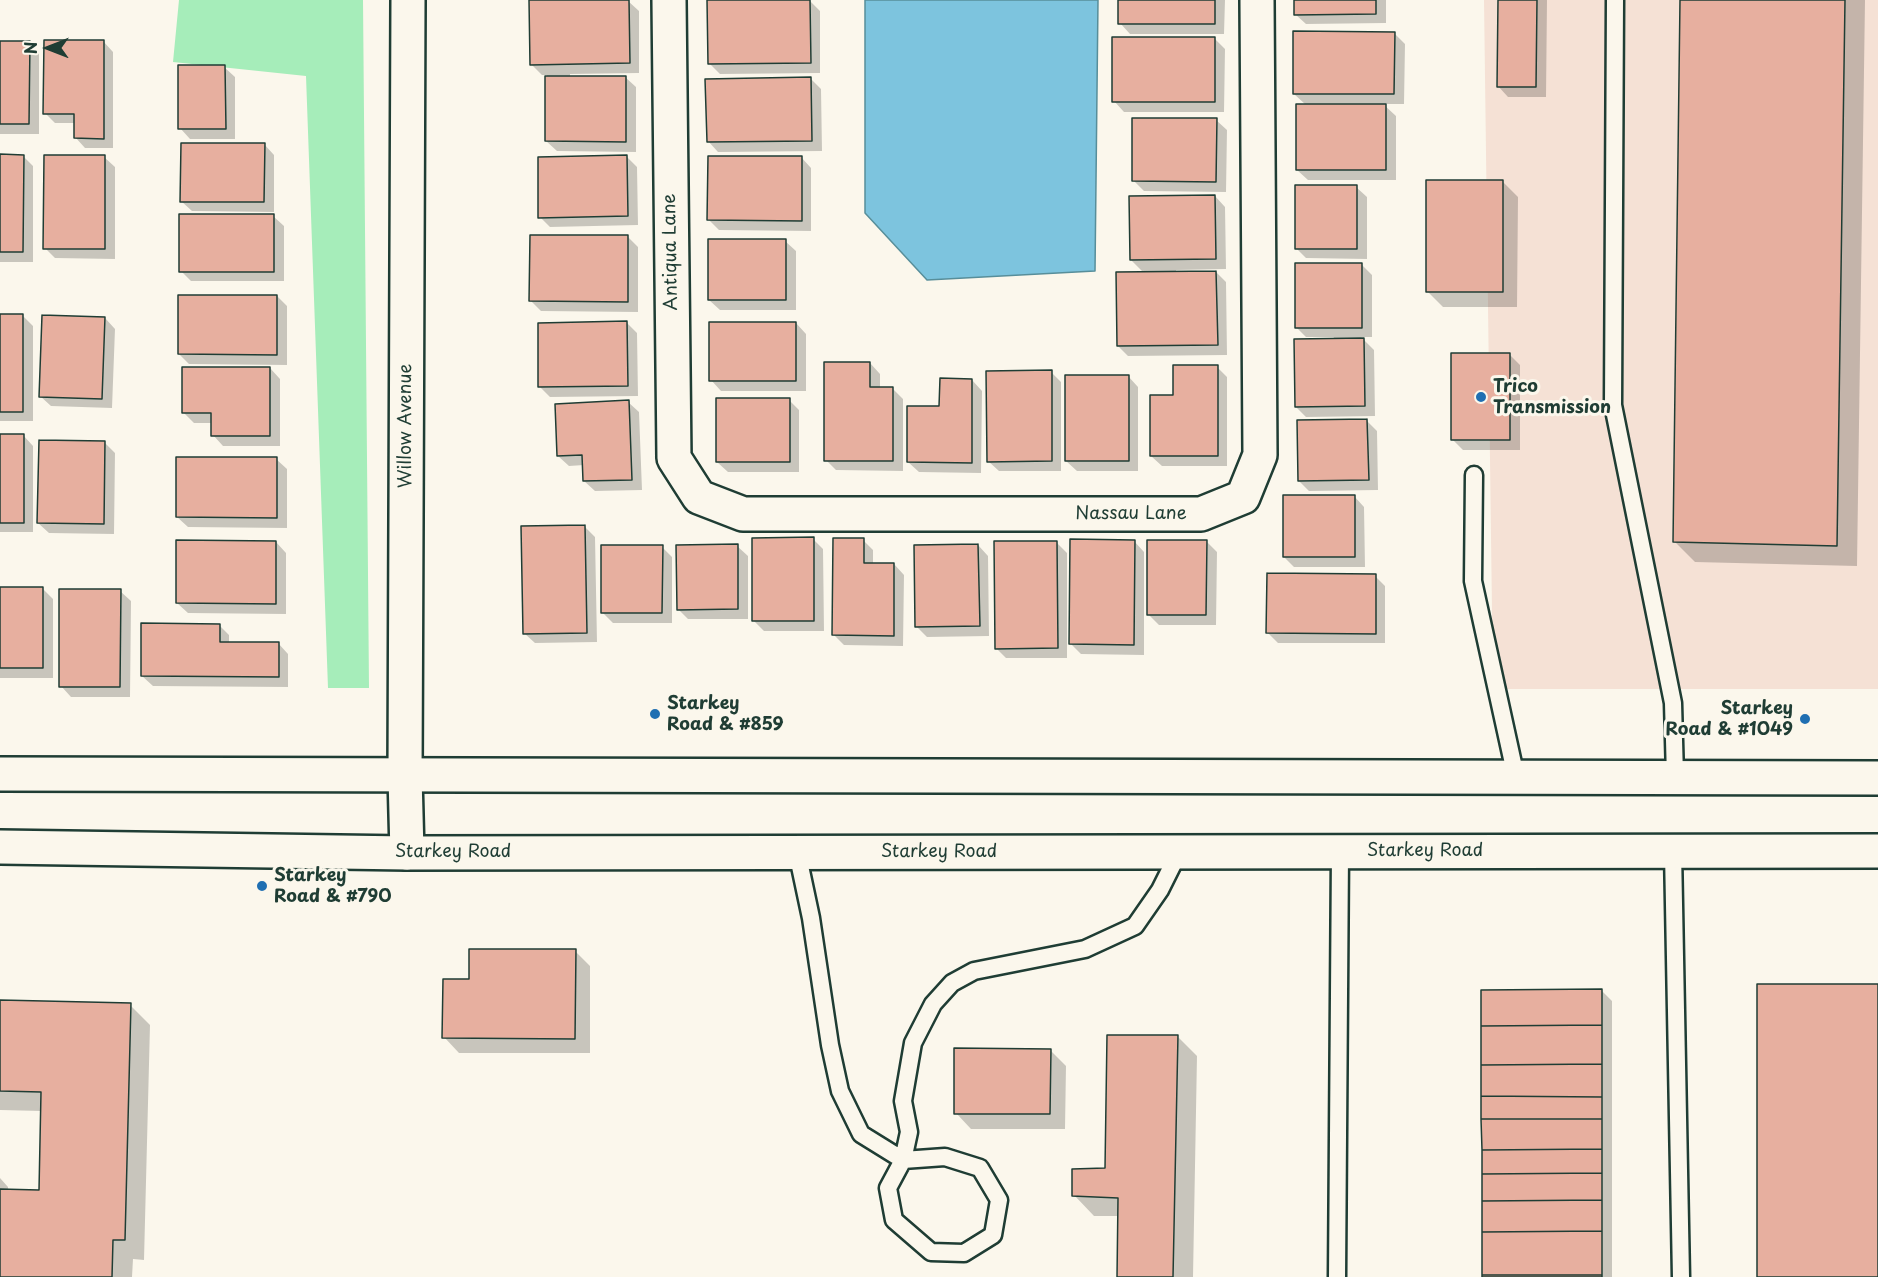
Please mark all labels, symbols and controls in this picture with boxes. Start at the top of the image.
north arrow [18,18,78,78]
text: N [18,42,42,54]
street label: Antiqua Lane [659,193,683,311]
street label: Willow Avenue [395,364,417,488]
place label: Trico Transmission [1493,376,1611,418]
marker: Trico Transmission [1474,390,1488,404]
street label: Nassau Lane [1075,503,1187,525]
place label: Starkey Road & #859 [667,693,784,736]
place label: Starkey Road & #1049 [1666,698,1793,740]
marker: Starkey Road & #859 [648,707,662,721]
marker: Starkey Road & #1049 [1798,712,1812,726]
street label: Starkey Road [1367,840,1483,862]
street label: Starkey Road [395,841,511,863]
street label: Starkey Road [881,841,997,863]
place label: Starkey Road & #790 [274,865,392,908]
marker: Starkey Road & #790 [255,879,269,893]

